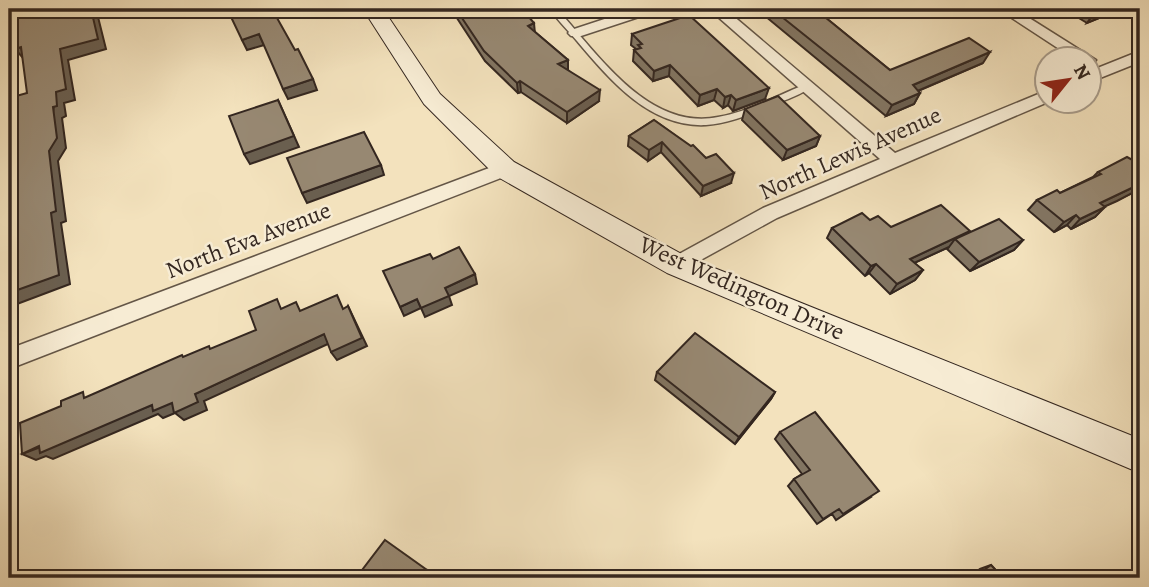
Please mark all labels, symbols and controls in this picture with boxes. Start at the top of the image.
north arrow [1034,46,1104,116]
text: N [1067,60,1097,85]
street label: North Lewis Avenue [754,99,946,207]
street label: North Eva Avenue [161,194,335,286]
street label: West Wedington Drive [633,228,850,348]

